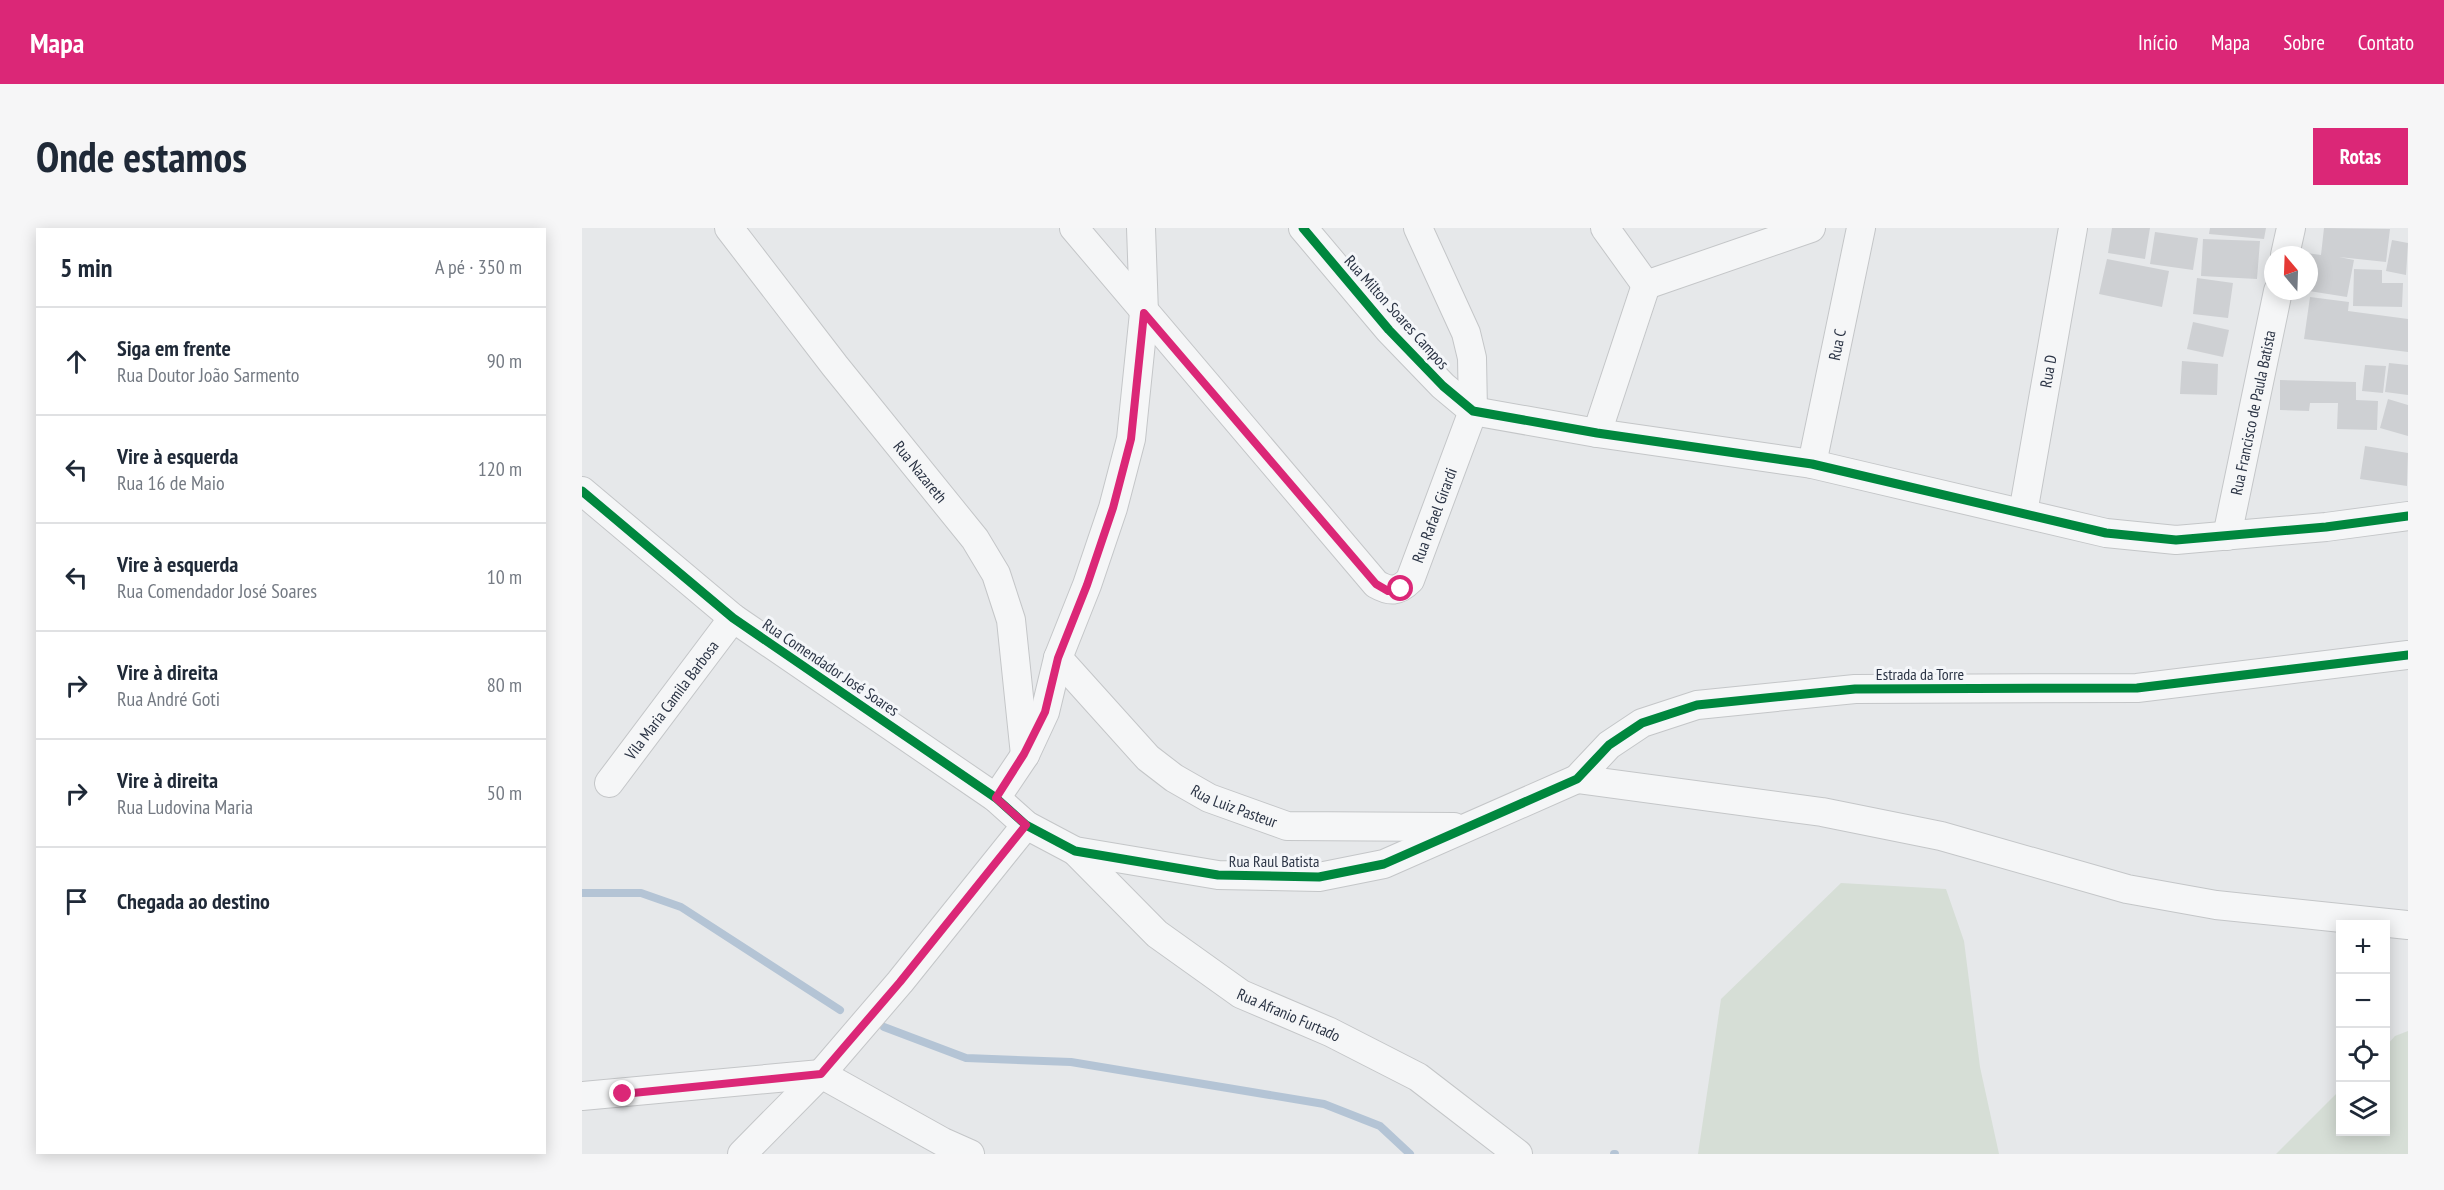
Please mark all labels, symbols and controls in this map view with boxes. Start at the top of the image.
text: Mapa [30,24,84,61]
text: Início [2138,29,2178,56]
text: Mapa [2211,29,2250,56]
text: Sobre [2283,29,2325,56]
text: Contato [2358,29,2414,56]
button: Rotas [2313,128,2408,185]
text: Onde estamos [36,129,247,184]
north arrow [2264,246,2318,300]
text: 5 min [60,251,113,284]
street label: Rua Milton Soares Campos [1341,251,1453,373]
text: A pé · 350 m [435,254,522,280]
street label: Rua C [1824,327,1850,362]
street label: Rua Francisco de Paula Batista [2226,328,2280,497]
text: Siga em frente [117,334,231,362]
icon: ahead [60,345,93,378]
text: 90 m [487,348,522,374]
street label: Rua D [2035,353,2061,389]
text: Rua Doutor João Sarmento [117,362,299,388]
street label: Rua Nazareth [889,437,952,507]
text: Vire à esquerda [117,442,238,470]
icon: left [60,453,93,486]
text: 120 m [478,456,522,482]
street label: Rua Rafael Girardi [1407,465,1461,565]
text: Rua 16 de Maio [117,470,225,496]
text: Vire à esquerda [117,550,238,578]
icon: left [60,561,93,594]
text: 10 m [487,564,522,590]
route start [1387,575,1413,601]
text: Rua Comendador José Soares [117,578,317,604]
street label: Rua Comendador José Soares [759,614,903,720]
street label: Vila Maria Camila Barbosa [620,636,723,764]
text: Vire à direita [117,658,218,686]
street label: Estrada da Torre [1876,664,1964,684]
icon: right [60,669,93,702]
text: 80 m [487,672,522,698]
text: Rua André Goti [117,686,220,712]
text: Vire à direita [117,766,218,794]
icon: right [60,777,93,810]
text: 50 m [487,780,522,806]
street label: Rua Luiz Pasteur [1187,780,1281,832]
text: Rua Ludovina Maria [117,794,253,820]
street label: Rua Raul Batista [1229,851,1319,871]
icon: arrive [60,885,93,918]
text: Chegada ao destino [117,887,270,915]
map controls [2336,920,2390,1136]
button: + [2336,920,2390,974]
button: − [2336,974,2390,1028]
street label: Rua Afranio Furtado [1234,984,1344,1046]
button: locate [2336,1028,2390,1082]
route end [609,1080,635,1106]
button: layers [2336,1082,2390,1136]

